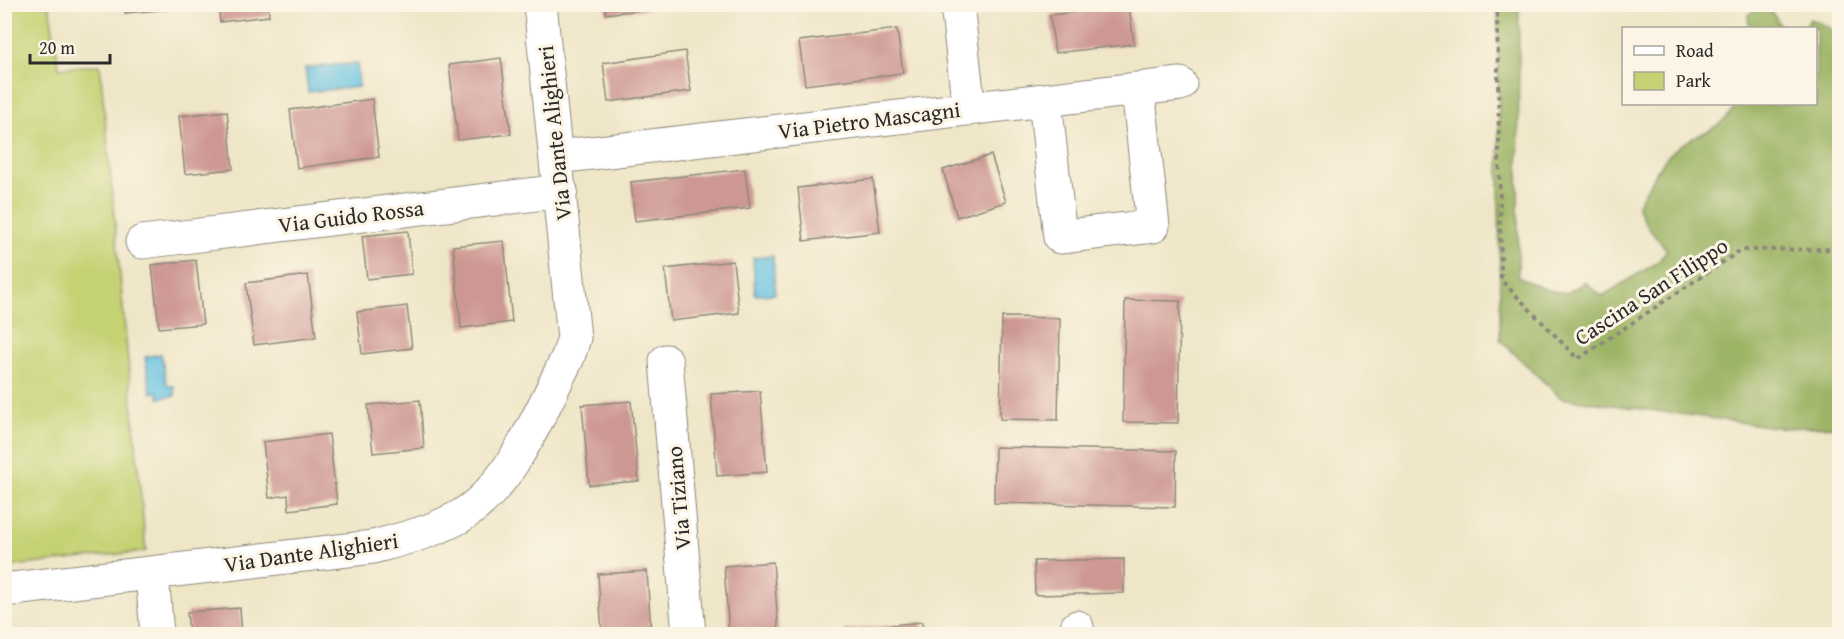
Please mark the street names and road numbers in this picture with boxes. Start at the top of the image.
street label: Via Dante Alighieri [529,44,579,222]
street label: Via Pietro Mascagni [776,93,962,147]
street label: Via Guido Rossa [276,191,426,241]
street label: Cascina San Filippo [1568,229,1734,353]
street label: Via Tiziano [658,445,698,551]
street label: Via Dante Alighieri [222,524,400,580]

